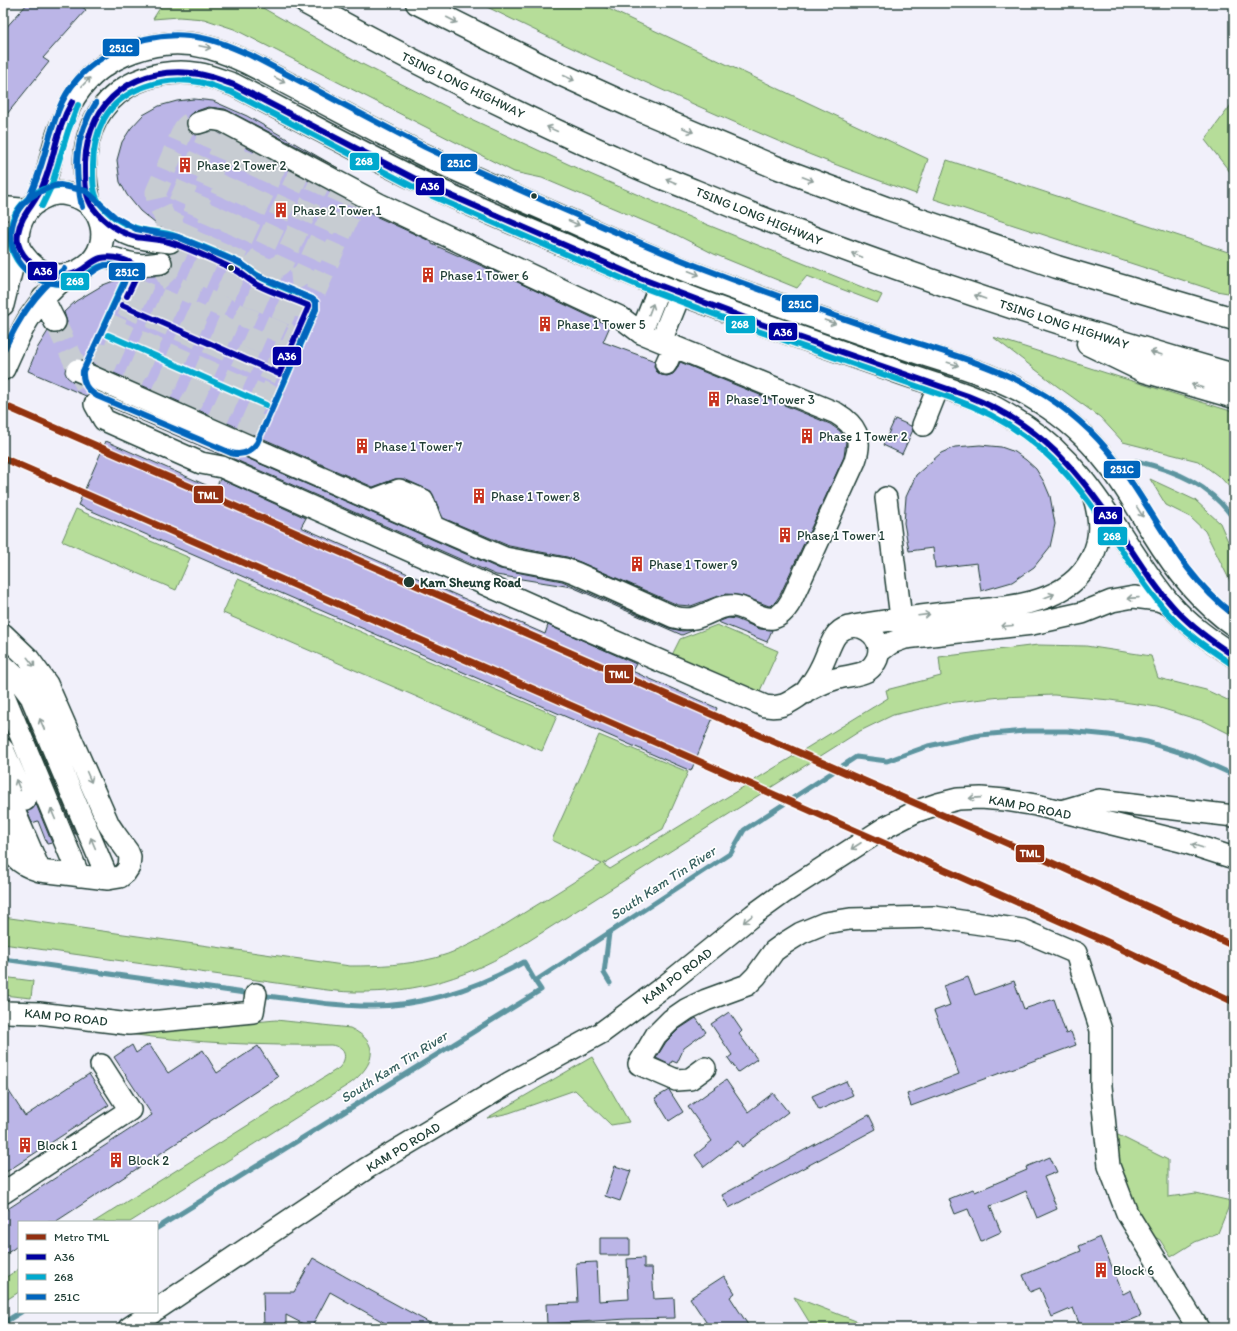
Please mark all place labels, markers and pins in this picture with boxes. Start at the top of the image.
building icon: Phase 2 Tower 2 [176,156,194,174]
place label: Phase 2 Tower 2 [197,158,287,173]
unlabelled marker [529,191,539,201]
building icon: Phase 2 Tower 1 [272,201,290,219]
place label: Phase 2 Tower 1 [293,203,382,218]
unlabelled marker [226,263,236,273]
building icon: Phase 1 Tower 6 [419,266,437,284]
place label: Phase 1 Tower 6 [440,268,529,283]
building icon: Phase 1 Tower 5 [536,315,554,333]
place label: Phase 1 Tower 5 [557,317,646,332]
building icon: Phase 1 Tower 3 [705,390,723,408]
place label: Phase 1 Tower 3 [726,392,815,407]
building icon: Phase 1 Tower 2 [798,427,816,445]
place label: Phase 1 Tower 2 [819,429,908,444]
building icon: Phase 1 Tower 7 [353,437,371,455]
place label: Phase 1 Tower 7 [374,439,463,454]
building icon: Phase 1 Tower 8 [470,487,488,505]
place label: Phase 1 Tower 8 [491,489,580,504]
building icon: Phase 1 Tower 1 [776,526,794,544]
place label: Phase 1 Tower 1 [797,528,885,543]
building icon: Phase 1 Tower 9 [628,555,646,573]
place label: Phase 1 Tower 9 [649,557,738,572]
marker: Kam Sheung Road [402,575,416,589]
place label: Kam Sheung Road [420,575,522,591]
building icon: Block 1 [16,1136,34,1154]
place label: Block 1 [37,1138,77,1153]
building icon: Block 2 [107,1151,125,1169]
place label: Block 2 [128,1153,169,1168]
building icon: Block 6 [1092,1261,1110,1279]
place label: Block 6 [1113,1263,1154,1278]

